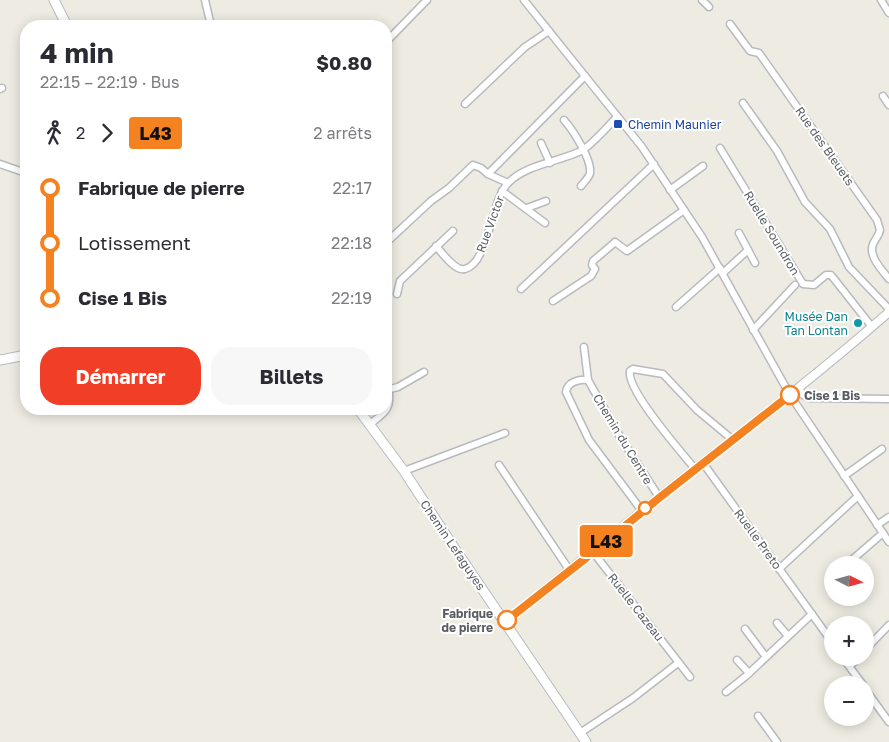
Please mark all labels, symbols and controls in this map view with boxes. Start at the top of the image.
text: 4 min [40,36,114,69]
text: $0.80 [316,51,372,74]
text: 22:15 – 22:19 · Bus [40,72,179,92]
street label: Rue des Bleuets [792,104,858,188]
place label: Chemin Maunier [628,117,722,132]
marker: Chemin Maunier [612,118,624,130]
icon: walk [40,119,68,147]
icon: forward [93,119,121,147]
text: L43 [139,122,172,144]
text: 2 [76,123,85,143]
text: 2 arrêts [313,123,372,143]
text: Fabrique de pierre [78,176,245,199]
text: 22:17 [332,178,372,198]
street label: Ruelle Soundron [741,188,803,278]
street label: Rue Victor [473,193,507,255]
text: Lotissement [78,231,191,254]
text: 22:18 [331,233,372,253]
text: Cise 1 Bis [78,286,167,309]
text: 22:19 [331,288,372,308]
place label: Musée Dan Tan Lontan [784,309,848,338]
marker: Musée Dan Tan Lontan [852,317,864,329]
button: Démarrer [40,347,201,405]
button: Billets [211,347,372,405]
marker: Cise 1 Bis [780,385,800,405]
place label: Cise 1 Bis [804,388,861,403]
street label: Chemin du Centre [590,391,656,487]
street label: Chemin Lefaguyes [417,497,489,593]
unlabelled marker [638,501,652,515]
street label: Ruelle Preto [731,506,785,572]
line badge: L43 [577,525,635,557]
text: L43 [590,530,622,552]
north arrow [824,556,874,606]
map controls [824,556,874,726]
street label: Ruelle Cazeau [605,570,667,644]
place label: Fabrique de pierre [442,606,493,635]
marker: Fabrique de pierre [497,610,517,630]
button: + [824,616,874,666]
button: − [824,676,874,726]

